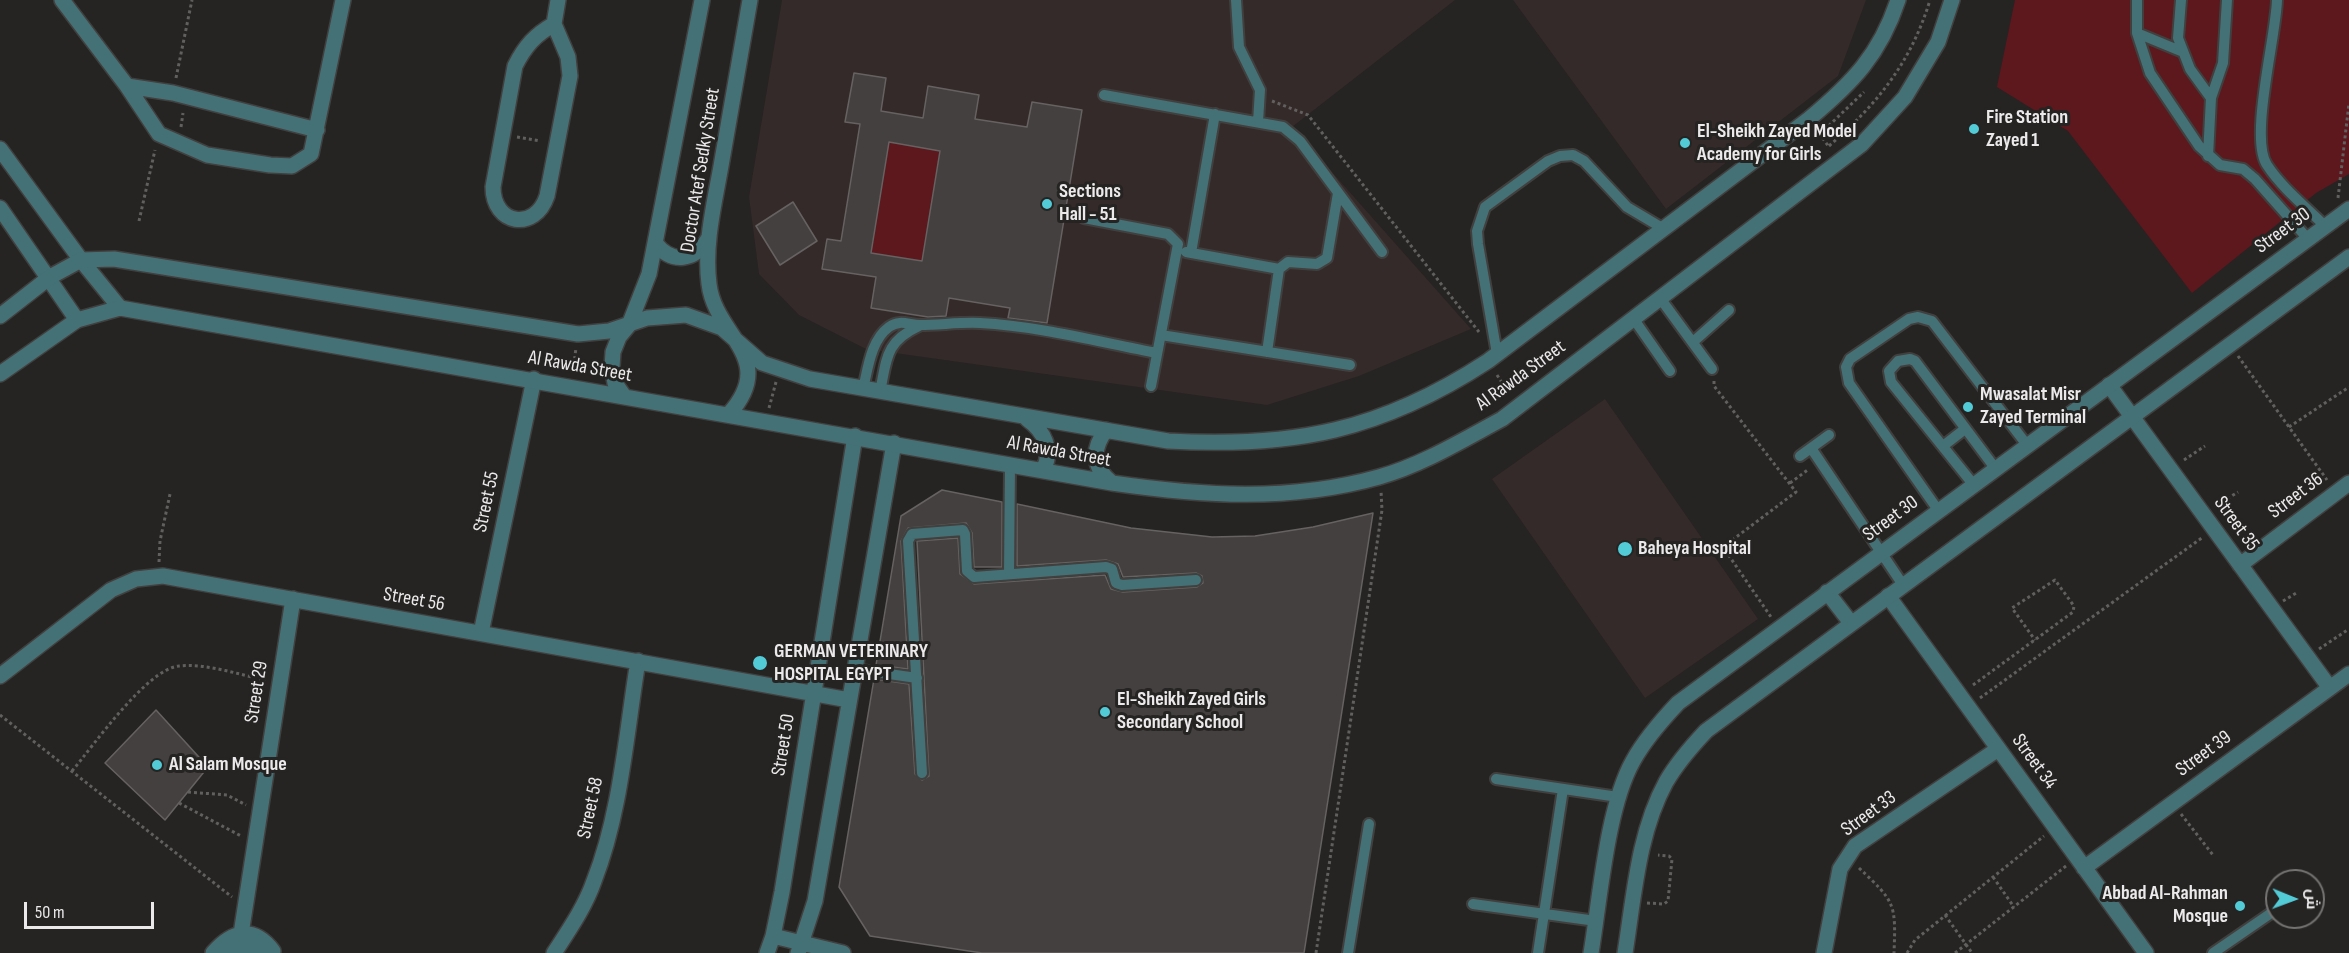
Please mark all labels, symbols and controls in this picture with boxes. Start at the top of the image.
street label: Doctor Atef Sedky Street [676,86,726,254]
place label: Fire Station Zayed 1 [1986,106,2068,153]
place label: El-Sheikh Zayed Model Academy for Girls [1697,120,1856,167]
marker: Fire Station Zayed 1 [1967,122,1981,136]
marker: El-Sheikh Zayed Model Academy for Girls [1678,136,1692,150]
place label: Sections Hall - 51 [1059,180,1121,227]
marker: Sections Hall - 51 [1040,197,1054,211]
street label: Street 30 [2251,203,2315,259]
street label: Al Rawda Street [1472,335,1570,417]
street label: Al Rawda Street [526,346,634,388]
place label: Mwasalat Misr Zayed Terminal [1980,383,2086,430]
marker: Mwasalat Misr Zayed Terminal [1961,400,1975,414]
street label: Al Rawda Street [1005,431,1113,473]
street label: Street 36 [2264,468,2328,524]
street label: Street 55 [469,469,505,535]
street label: Street 30 [1859,491,1923,547]
street label: Street 35 [2208,492,2264,556]
place label: Baheya Hospital [1638,537,1751,561]
marker: Baheya Hospital [1616,540,1634,558]
street label: Street 56 [381,583,447,617]
place label: GERMAN VETERINARY HOSPITAL EGYPT [774,640,928,687]
marker: GERMAN VETERINARY HOSPITAL EGYPT [751,654,769,672]
street label: Street 29 [240,659,274,725]
place label: El-Sheikh Zayed Girls Secondary School [1117,688,1266,735]
marker: El-Sheikh Zayed Girls Secondary School [1098,705,1112,719]
street label: Street 50 [767,712,801,778]
street label: Street 39 [2172,726,2236,782]
street label: Street 34 [2006,730,2062,794]
place label: Al Salam Mosque [169,753,287,777]
marker: Al Salam Mosque [150,758,164,772]
street label: Street 58 [573,775,609,841]
street label: Street 33 [1837,786,1901,842]
north arrow [2265,869,2325,929]
place label: Abbad Al-Rahman Mosque [2103,882,2228,929]
text: ش [2302,889,2321,910]
scale bar [27,890,158,928]
marker: Abbad Al-Rahman Mosque [2233,899,2247,913]
text: 50 m [35,902,65,923]

